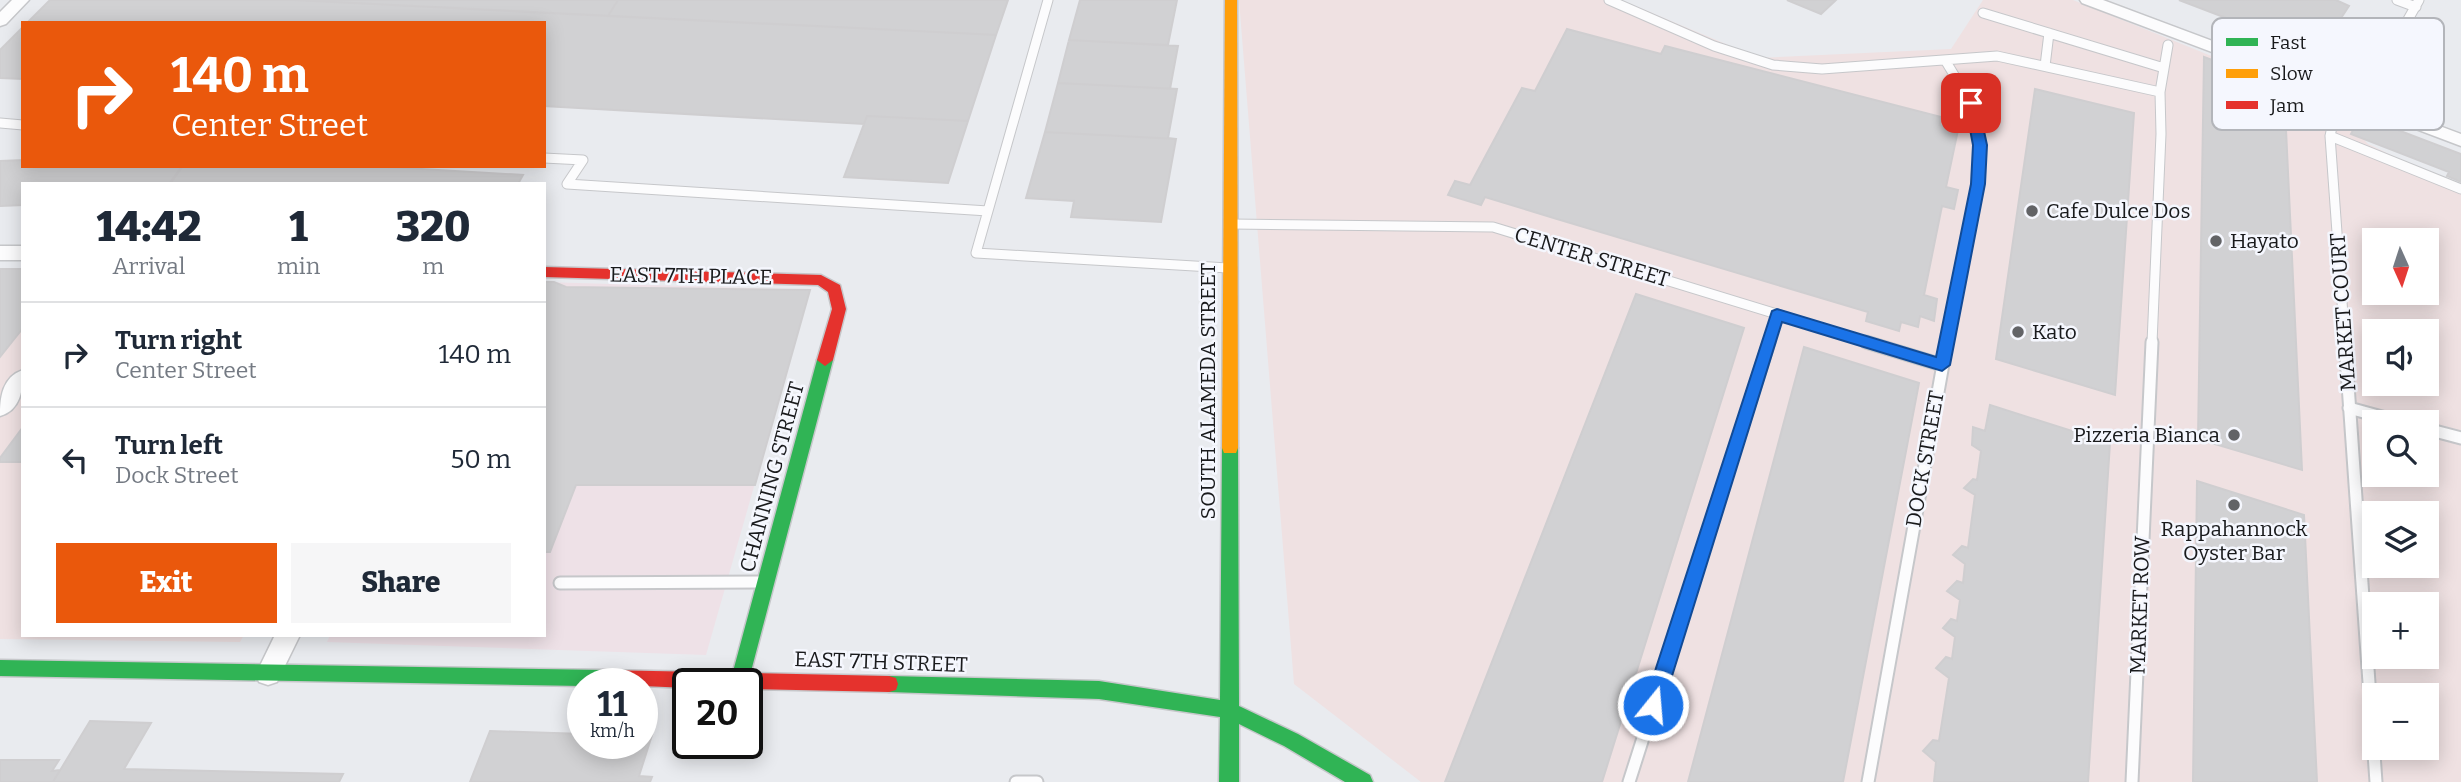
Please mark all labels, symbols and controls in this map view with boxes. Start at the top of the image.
legend [2212,18,2444,130]
text: Fast [2270,31,2307,54]
text: 140 m [171,46,309,105]
icon: right [56,49,147,140]
text: Slow [2270,62,2313,85]
pin [1941,73,2001,133]
icon: arrive [1952,84,1990,122]
text: Jam [2269,94,2304,117]
text: Center Street [171,106,368,144]
place label: Cafe Dulce Dos [2046,198,2190,224]
text: 14:42 [96,202,201,252]
text: 1 [289,202,308,252]
text: 320 [396,202,471,252]
marker: Cafe Dulce Dos [2024,203,2040,219]
street label: CENTER STREET [1511,221,1673,293]
place label: Hayato [2230,228,2299,254]
north arrow [2362,228,2440,304]
map controls [2362,228,2439,760]
street label: MARKET COURT [2324,232,2362,392]
marker: Hayato [2208,233,2224,249]
text: Arrival [113,252,185,280]
text: min [277,252,320,280]
text: m [422,252,444,280]
street label: EAST 7TH PLACE [609,262,773,290]
street label: SOUTH ALAMEDA STREET [1195,263,1221,519]
place label: Kato [2032,319,2077,345]
button: sound [2362,319,2439,396]
marker: Kato [2010,324,2026,340]
text: Turn right [115,325,242,356]
icon: right [56,336,94,374]
text: 140 m [439,339,511,370]
text: Center Street [115,356,257,384]
street label: CHANNING STREET [734,379,810,575]
street label: DOCK STREET [1900,389,1950,529]
button: search [2362,410,2439,487]
place label: Pizzeria Bianca [2073,422,2221,448]
marker: Pizzeria Bianca [2226,427,2242,443]
text: Turn left [115,430,223,461]
icon: left [56,441,94,479]
text: 50 m [450,444,511,475]
text: Dock Street [115,461,239,489]
marker: Rappahannock Oyster Bar [2226,497,2242,513]
button: layers [2362,501,2439,578]
place label: Rappahannock Oyster Bar [2161,516,2308,566]
street label: MARKET ROW [2125,535,2155,675]
button: Exit [56,543,277,623]
button: Share [291,543,511,623]
button: + [2362,592,2439,669]
street label: EAST 7TH STREET [794,646,968,678]
speed limit sign: 20 [672,668,763,759]
position arrow [1616,668,1690,742]
text: 11 [597,683,628,725]
button: − [2362,683,2439,760]
text: km/h [590,720,635,742]

